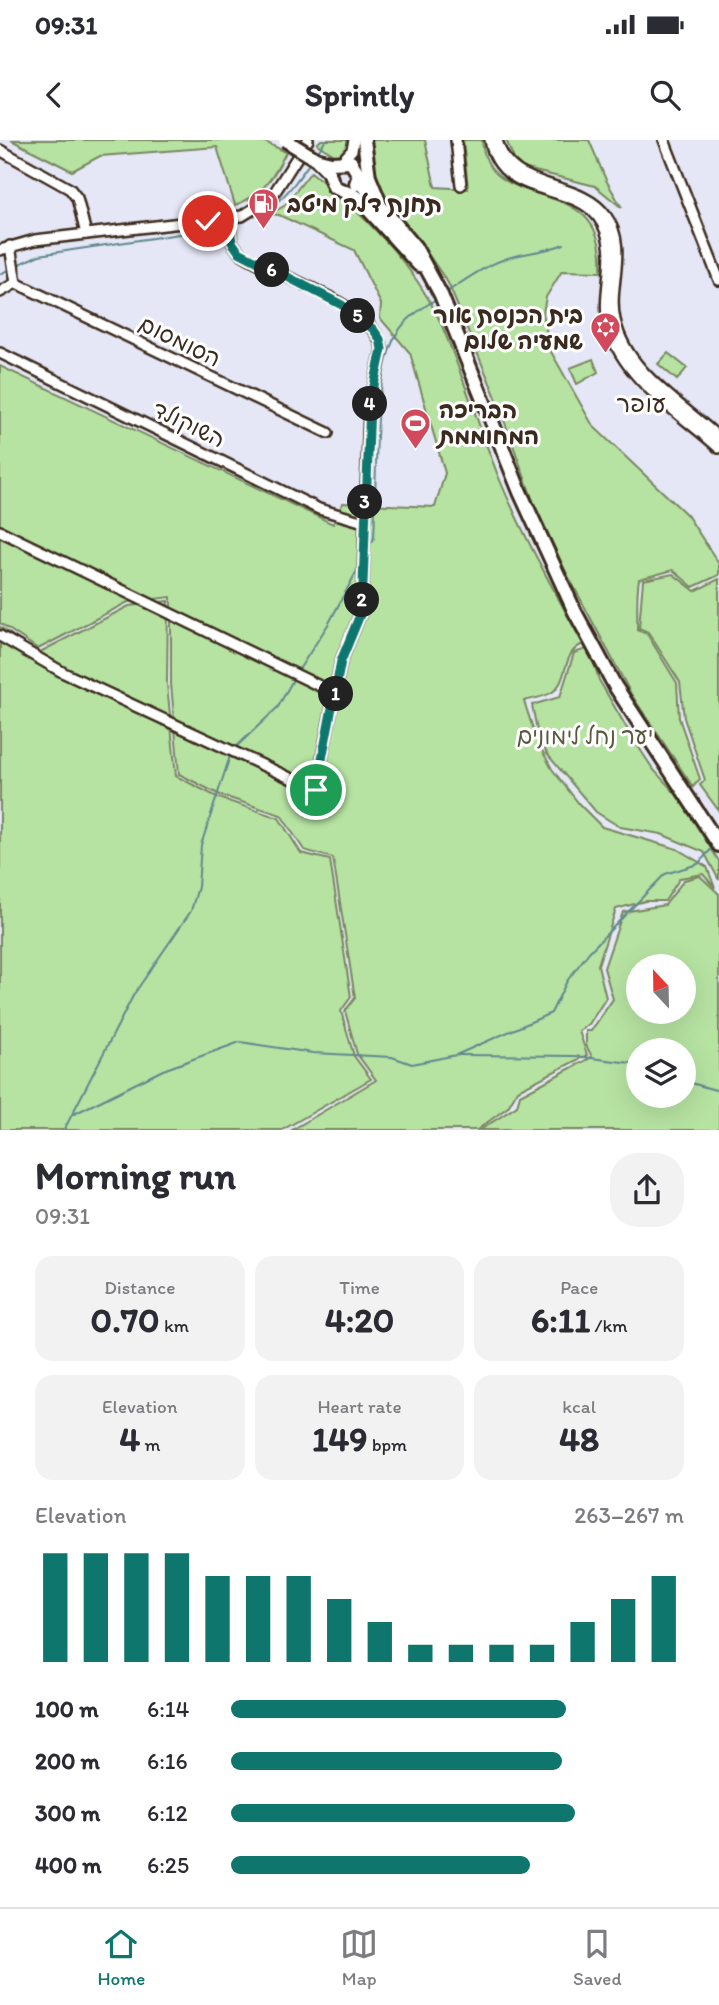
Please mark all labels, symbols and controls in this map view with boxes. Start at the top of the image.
text: 09:31 [35,9,97,41]
icon: back [35,76,73,114]
text: Sprintly [305,76,414,114]
icon: search [646,76,684,114]
fuel station icon: תחנת דלק מיטב [247,187,281,231]
place label: תחנת דלק מיטב [286,190,442,218]
pin [178,191,238,251]
icon: check [189,202,227,240]
pin: 6 [254,253,290,288]
text: 6 [266,258,277,281]
pin: 5 [340,298,376,334]
place label: בית הכנסת אור שמעיה שלום [433,301,583,355]
text: 5 [353,304,362,327]
street label: הסומסום [134,309,226,373]
synagogue icon: בית הכנסת אור שמעיה שלום [589,311,623,355]
pin: 4 [352,386,388,422]
district label: עופר [616,389,666,418]
text: 4 [364,392,375,415]
street label: השוקולד [148,394,230,454]
place label: הבריכה המחוממת [435,396,539,450]
sports icon: הבריכה המחוממת [399,406,433,450]
pin: 3 [348,484,382,520]
text: 3 [359,490,370,513]
pin: 2 [344,582,380,617]
text: 2 [357,588,367,611]
pin: 1 [318,676,354,712]
text: 1 [331,682,340,705]
park label: יער נחל לימונים [517,722,653,750]
pin [286,760,346,820]
icon: arrive [297,771,335,809]
north arrow [626,954,696,1024]
map controls [626,954,696,1108]
button: layers [626,1038,696,1108]
text: Morning run [35,1153,236,1199]
button: share [610,1153,684,1227]
text: 09:31 [35,1202,90,1230]
text: Distance [104,1276,175,1299]
text: Time [339,1276,380,1299]
text: Pace [560,1276,598,1299]
text: 0.70 [91,1299,160,1341]
text: 4:20 [325,1299,394,1341]
text: 6:11 [531,1299,590,1341]
text: km [160,1314,189,1337]
text: /km [590,1314,628,1337]
text: Elevation [102,1395,178,1418]
text: Heart rate [317,1395,402,1418]
text: kcal [562,1395,596,1418]
text: 4 [119,1418,140,1460]
text: 149 [312,1418,368,1460]
text: 48 [559,1418,599,1460]
text: m [140,1433,160,1456]
text: bpm [368,1433,407,1456]
text: Elevation [35,1501,126,1529]
text: 263–267 m [574,1501,684,1529]
text: 100 m [35,1695,99,1723]
text: 6:14 [147,1695,189,1723]
text: 200 m [35,1747,100,1775]
text: 6:16 [147,1747,188,1775]
text: 300 m [35,1799,100,1827]
text: 6:12 [147,1799,188,1827]
text: 400 m [35,1851,102,1879]
text: 6:25 [147,1851,189,1879]
tab: Home [97,1925,145,1990]
tab: Map [340,1925,378,1990]
tab: Saved [573,1925,622,1990]

